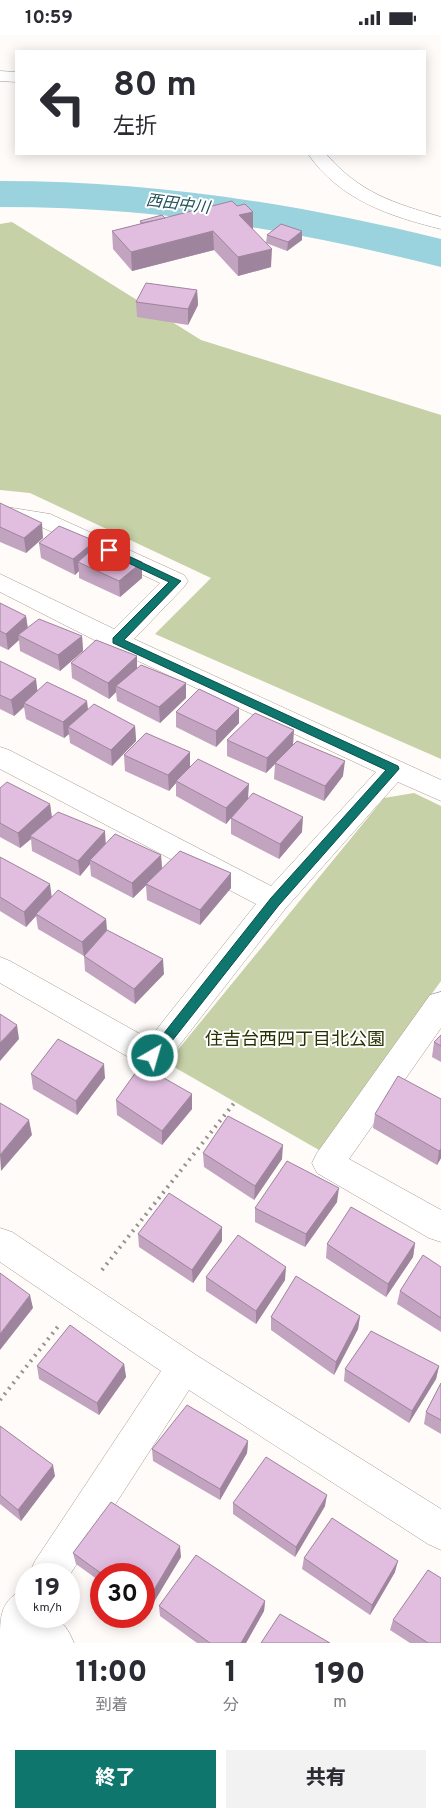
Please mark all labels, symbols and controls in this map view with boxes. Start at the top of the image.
text: 10:59 [25,6,73,30]
text: 80 m [113,64,197,108]
icon: left [30,70,95,135]
text: 左折 [113,114,157,141]
water label: 西田中川 [145,191,213,219]
pin [88,529,130,571]
icon: arrive [95,536,123,564]
position arrow [126,1029,178,1081]
park label: 住吉台西四丁目北公園 [205,1029,385,1052]
speed limit sign: 30 [90,1563,155,1628]
text: 19 [35,1573,60,1605]
text: km/h [33,1600,62,1616]
text: 11:00 [75,1655,148,1692]
text: 1 [225,1655,237,1692]
text: 190 [315,1657,366,1694]
text: m [333,1693,347,1713]
text: 到着 [95,1696,128,1716]
text: 分 [223,1696,239,1716]
button: 終了 [15,1750,216,1808]
button: 共有 [226,1750,426,1808]

